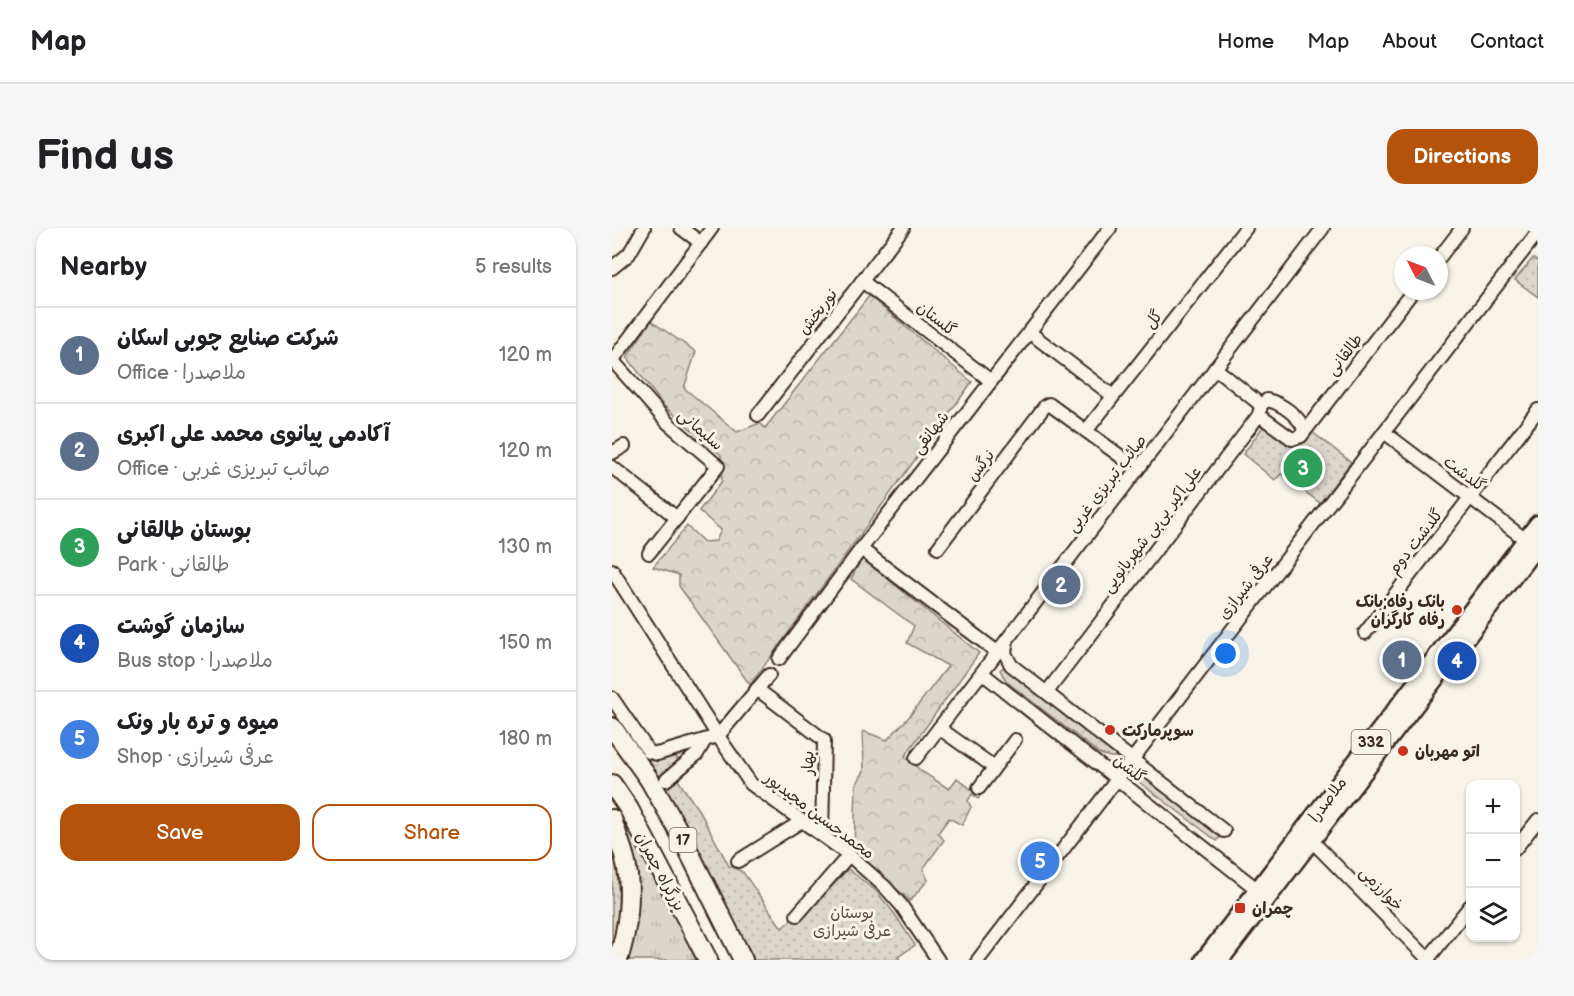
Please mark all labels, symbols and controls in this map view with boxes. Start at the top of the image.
text: Map [30,25,86,58]
text: Home [1217,29,1274,54]
text: Map [1307,29,1349,54]
text: About [1382,29,1437,54]
text: Contact [1470,29,1544,54]
button: Directions [1387,129,1538,184]
text: Find us [36,131,174,182]
north arrow [1394,246,1448,300]
text: Nearby [60,252,147,283]
text: 5 results [475,255,552,279]
street label: نوربخش [795,285,842,338]
street label: گلستان [913,297,960,341]
street label: گل [1140,306,1167,333]
text: شرکت صنایع چوبی اسکان [117,325,339,352]
street label: طالقانی [1323,330,1367,380]
text: 1 [75,343,84,367]
text: 120 m [499,343,552,367]
text: Office · ملاصدرا [117,361,246,385]
street label: سلیمانی [674,405,727,455]
street label: شهانقی [909,408,954,458]
text: آکادمی پیانوی محمد علی‌ اکبری [117,421,390,448]
street label: صائب تبریزی غربی [1063,431,1151,536]
text: 2 [74,439,85,463]
text: 120 m [499,439,552,463]
street label: نرگس [962,446,999,485]
pin: 3 [1284,446,1322,490]
street label: گلدشت [1439,451,1490,496]
text: Office · صائب تبریزی غربی [117,457,330,481]
street label: علی‌اکبر بی‌بی شهربانویی [1099,463,1206,597]
street label: گلدشت دوم [1384,505,1449,580]
text: بوستان طالقانی [117,517,251,544]
text: 3 [74,535,85,559]
text: 130 m [498,535,552,559]
street label: عرفی شیرازی [1214,550,1278,624]
text: Park · طالقانی [117,553,230,577]
pin: 2 [1042,562,1080,608]
place label: بانک رفاه;بانک رفاه کارگران [1356,593,1445,630]
marker: بانک رفاه;بانک رفاه کارگران [1450,603,1464,617]
text: سازمان گوشت [117,613,245,640]
text: 4 [74,631,85,655]
text: 150 m [499,631,552,655]
pin: 1 [1382,638,1422,682]
pin: 4 [1438,638,1476,684]
your location [1211,639,1240,668]
text: Bus stop · ملاصدرا [117,649,273,673]
text: میوه و تره بار ونک [117,709,279,736]
place label: سوپرمارکت [1122,722,1194,741]
marker: سوپرمارکت [1103,723,1117,737]
text: 5 [74,727,85,751]
text: 180 m [499,727,552,751]
road number: 332 [1352,730,1390,754]
place label: اتو مهربان [1415,743,1480,762]
marker: اتو مهربان [1396,744,1410,758]
text: Shop · عرفی شیرازی [117,745,274,769]
street label: گلشن [1109,750,1150,788]
street label: بهار [799,751,818,777]
street label: محمدحسین مجیدپور [759,768,878,864]
street label: ملاصدرا [1305,774,1351,826]
map controls [1466,780,1520,942]
button: + [1466,780,1520,834]
button: Save [60,804,300,861]
button: Share [312,804,552,861]
street label: بزرگراه چمران [631,828,689,915]
road number: 17 [670,828,696,852]
button: − [1466,834,1520,888]
pin: 5 [1020,838,1060,884]
street label: خوارزمی [1355,863,1407,915]
button: layers [1466,888,1520,942]
place label: چمران [1252,900,1293,919]
marker: چمران [1233,901,1247,915]
park label: بوستان عرفی شیرازی [813,904,891,941]

